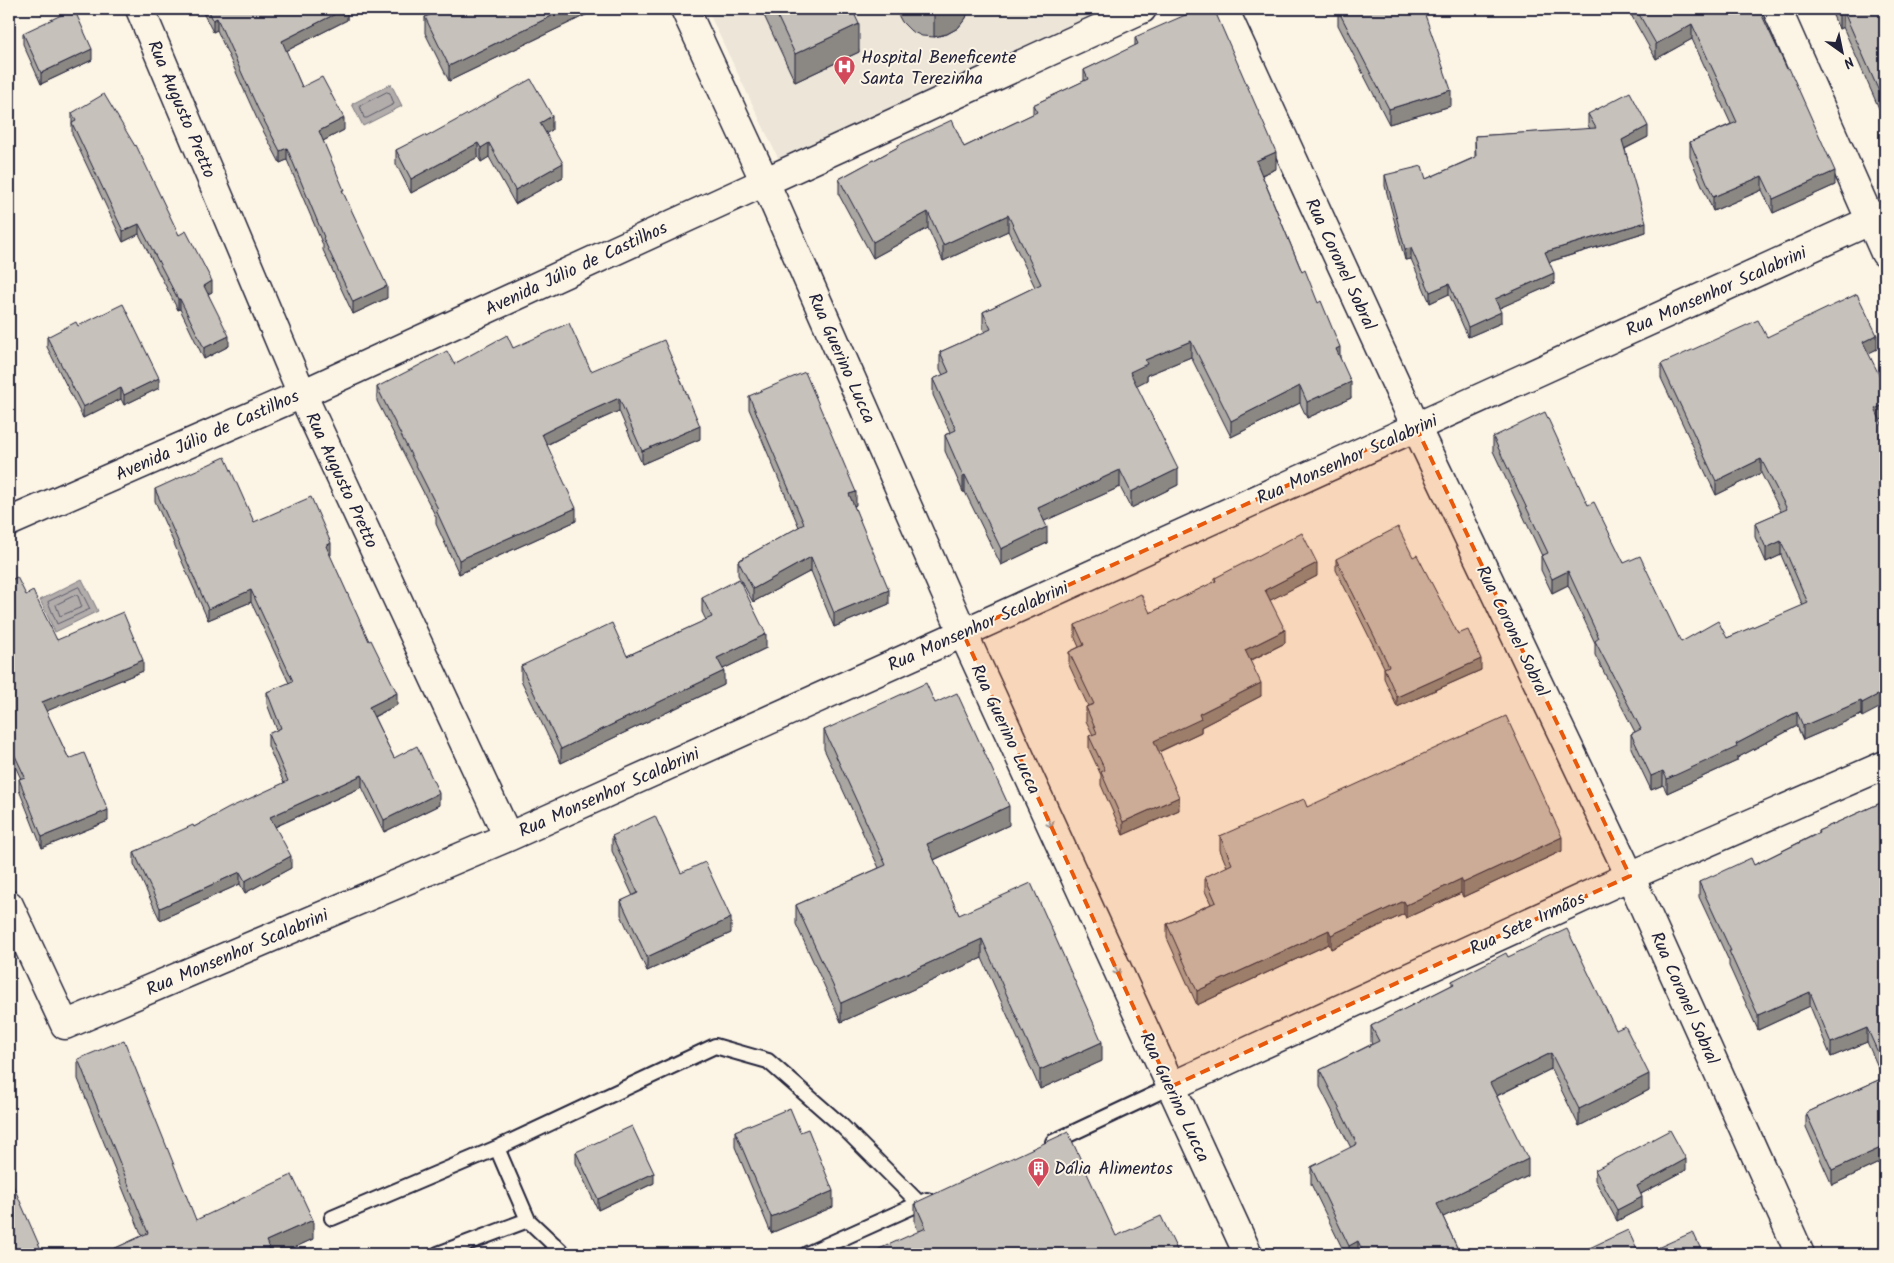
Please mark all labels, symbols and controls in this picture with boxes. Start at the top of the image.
north arrow [1816,28,1866,78]
street label: Rua Augusto Pretto [138,36,223,183]
place label: Hospital Beneficente Santa Terezinha [861,44,1016,94]
text: N [1839,50,1858,74]
hospital icon: Hospital Beneficente Santa Terezinha [833,55,857,86]
street label: Rua Coronel Sobral [1296,194,1383,336]
street label: Avenida Júlio de Castilhos [481,214,673,324]
street label: Rua Monsenhor Scalabrini [1621,239,1812,345]
street label: Rua Guerino Lucca [799,288,883,429]
street label: Avenida Júlio de Castilhos [111,383,305,490]
street label: Rua Monsenhor Scalabrini [1252,407,1443,513]
street label: Rua Augusto Pretto [296,408,385,554]
street label: Rua Coronel Sobral [1467,561,1556,703]
street label: Rua Monsenhor Scalabrini [883,574,1074,680]
street label: Rua Guerino Lucca [962,660,1048,800]
street label: Rua Monsenhor Scalabrini [514,740,705,846]
one-way arrow [1044,813,1054,828]
street label: Rua Sete Irmãos [1465,885,1591,964]
street label: Rua Monsenhor Scalabrini [142,902,334,1005]
street label: Rua Coronel Sobral [1641,927,1726,1070]
one-way arrow [1112,961,1121,976]
street label: Rua Guerino Lucca [1131,1028,1217,1168]
place label: Dália Alimentos [1054,1155,1173,1184]
building icon: Dália Alimentos [1026,1156,1050,1187]

